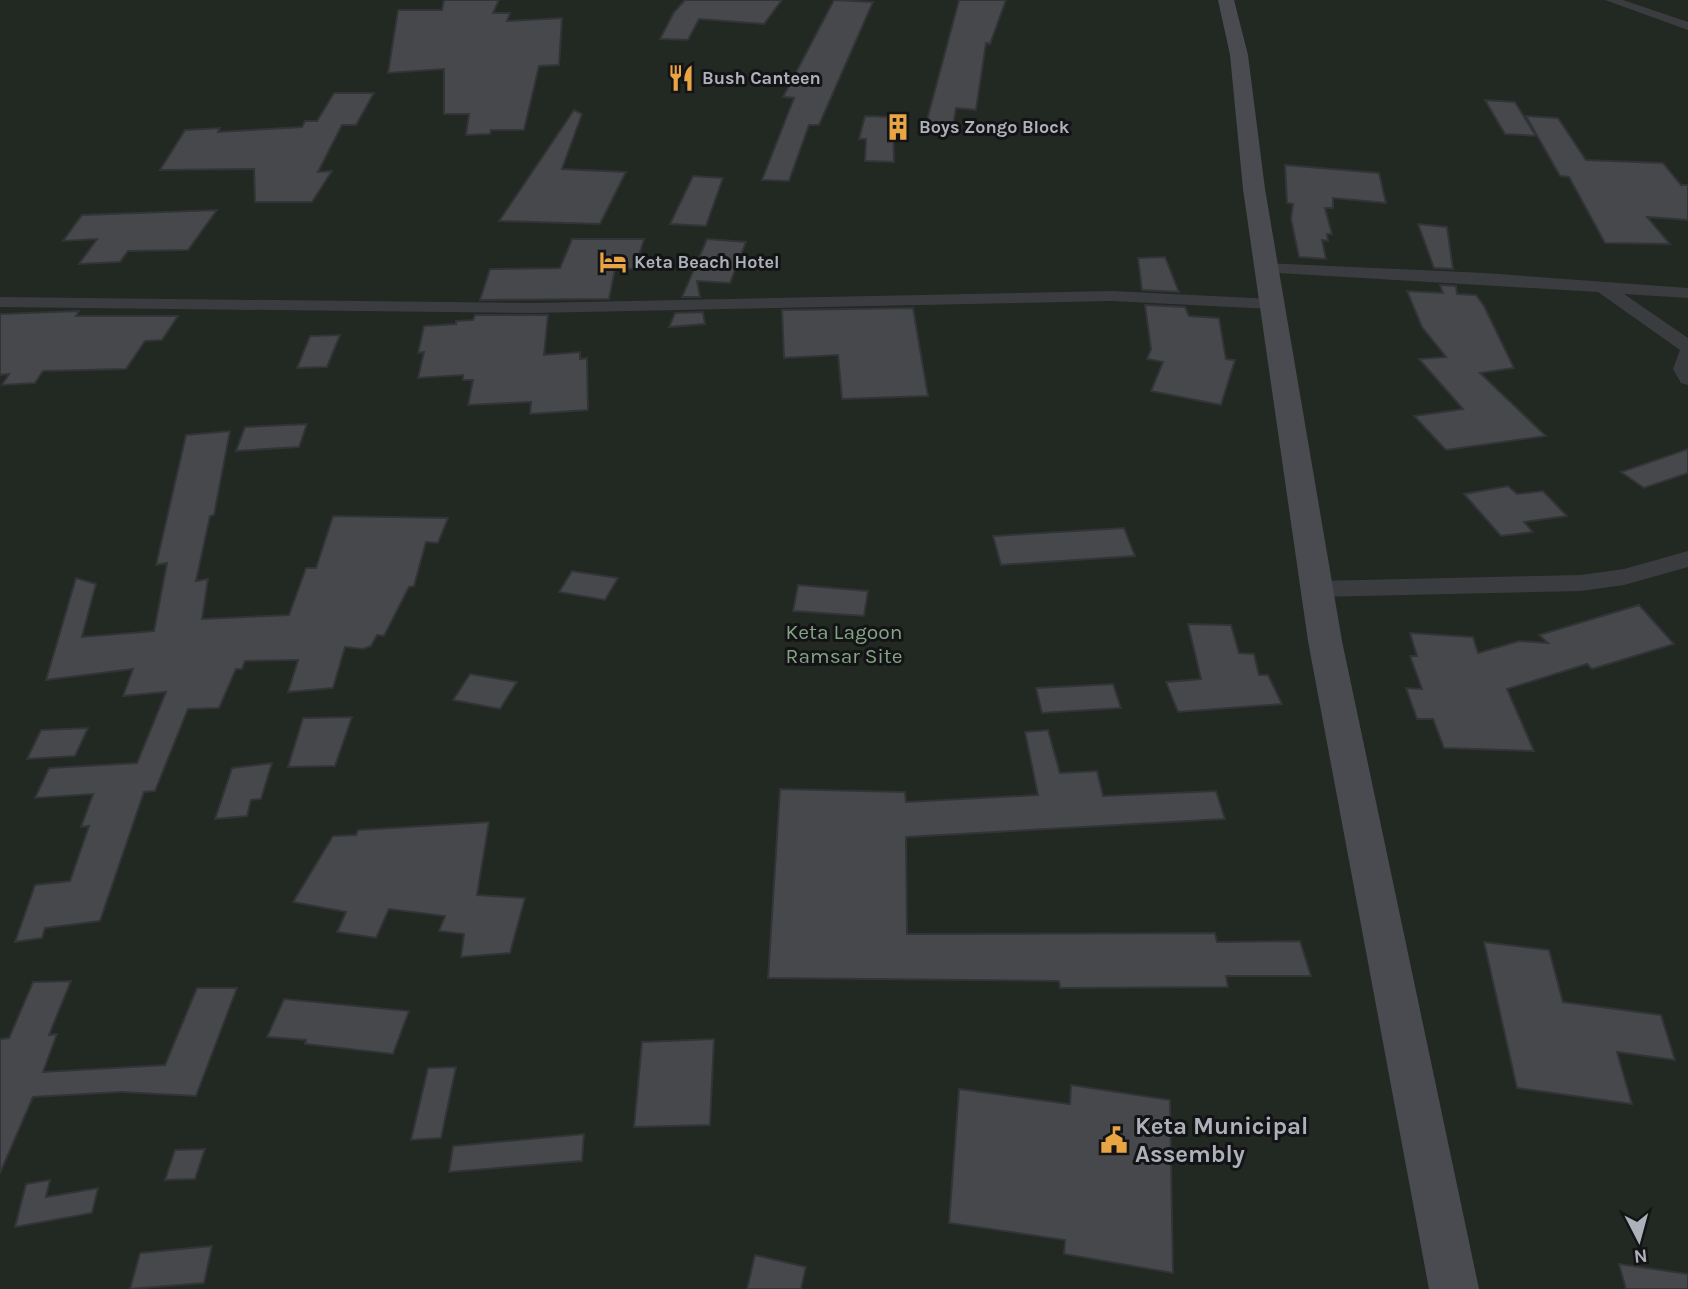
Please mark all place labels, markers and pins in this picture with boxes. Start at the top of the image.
restaurant icon: Bush Canteen [666,63,696,93]
place label: Bush Canteen [702,67,821,89]
building icon: Boys Zongo Block [883,112,913,142]
place label: Boys Zongo Block [919,116,1070,138]
hotel icon: Keta Beach Hotel [598,247,628,277]
place label: Keta Beach Hotel [634,251,780,273]
place label: Keta Municipal Assembly [1135,1112,1308,1168]
public building icon: Keta Municipal Assembly [1099,1125,1129,1155]

